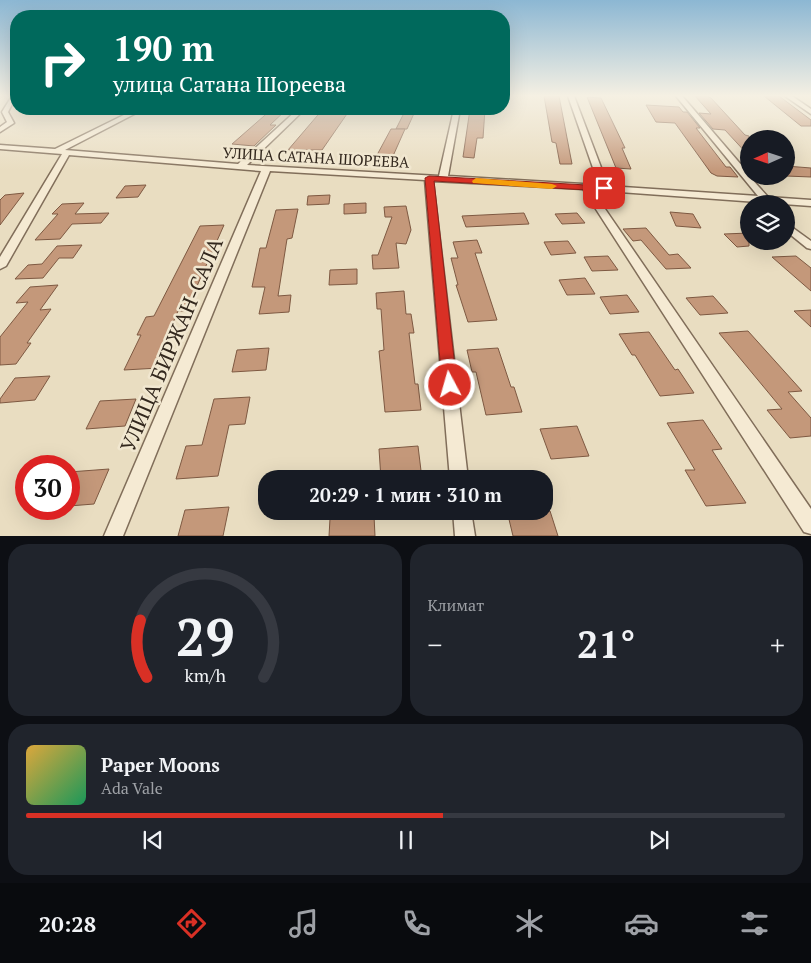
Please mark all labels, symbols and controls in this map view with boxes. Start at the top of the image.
text: 190 m [113,25,214,71]
icon: right [30,30,95,95]
text: улица Сатана Шореева [113,69,346,98]
north arrow [740,130,795,185]
map controls [740,130,795,250]
street label: УЛИЦА САТАНА ШОРЕЕВА [222,142,411,172]
pin [583,167,625,209]
icon: arrive [590,174,618,202]
button: layers [740,195,795,250]
street label: УЛИЦА БИРЖАН-САЛА [113,233,229,456]
position arrow [423,358,475,410]
speed limit sign: 30 [15,455,80,520]
text: 20:29 · 1 мин · 310 m [309,482,502,507]
text: Климат [428,594,484,616]
text: 29 [175,602,234,671]
text: 21° [577,619,636,669]
text: − [428,626,442,663]
text: + [770,626,785,663]
text: km/h [184,663,226,687]
text: Paper Moons [101,752,220,777]
text: Ada Vale [101,777,163,799]
icon: previous [139,826,167,854]
icon: pause [392,826,420,854]
icon: next [645,826,673,854]
icon: directions [174,906,209,941]
icon: music [286,906,321,941]
icon: phone [399,906,434,941]
icon: climate [512,906,547,941]
icon: car [624,906,659,941]
icon: filters [737,906,772,941]
text: 20:28 [39,909,96,938]

